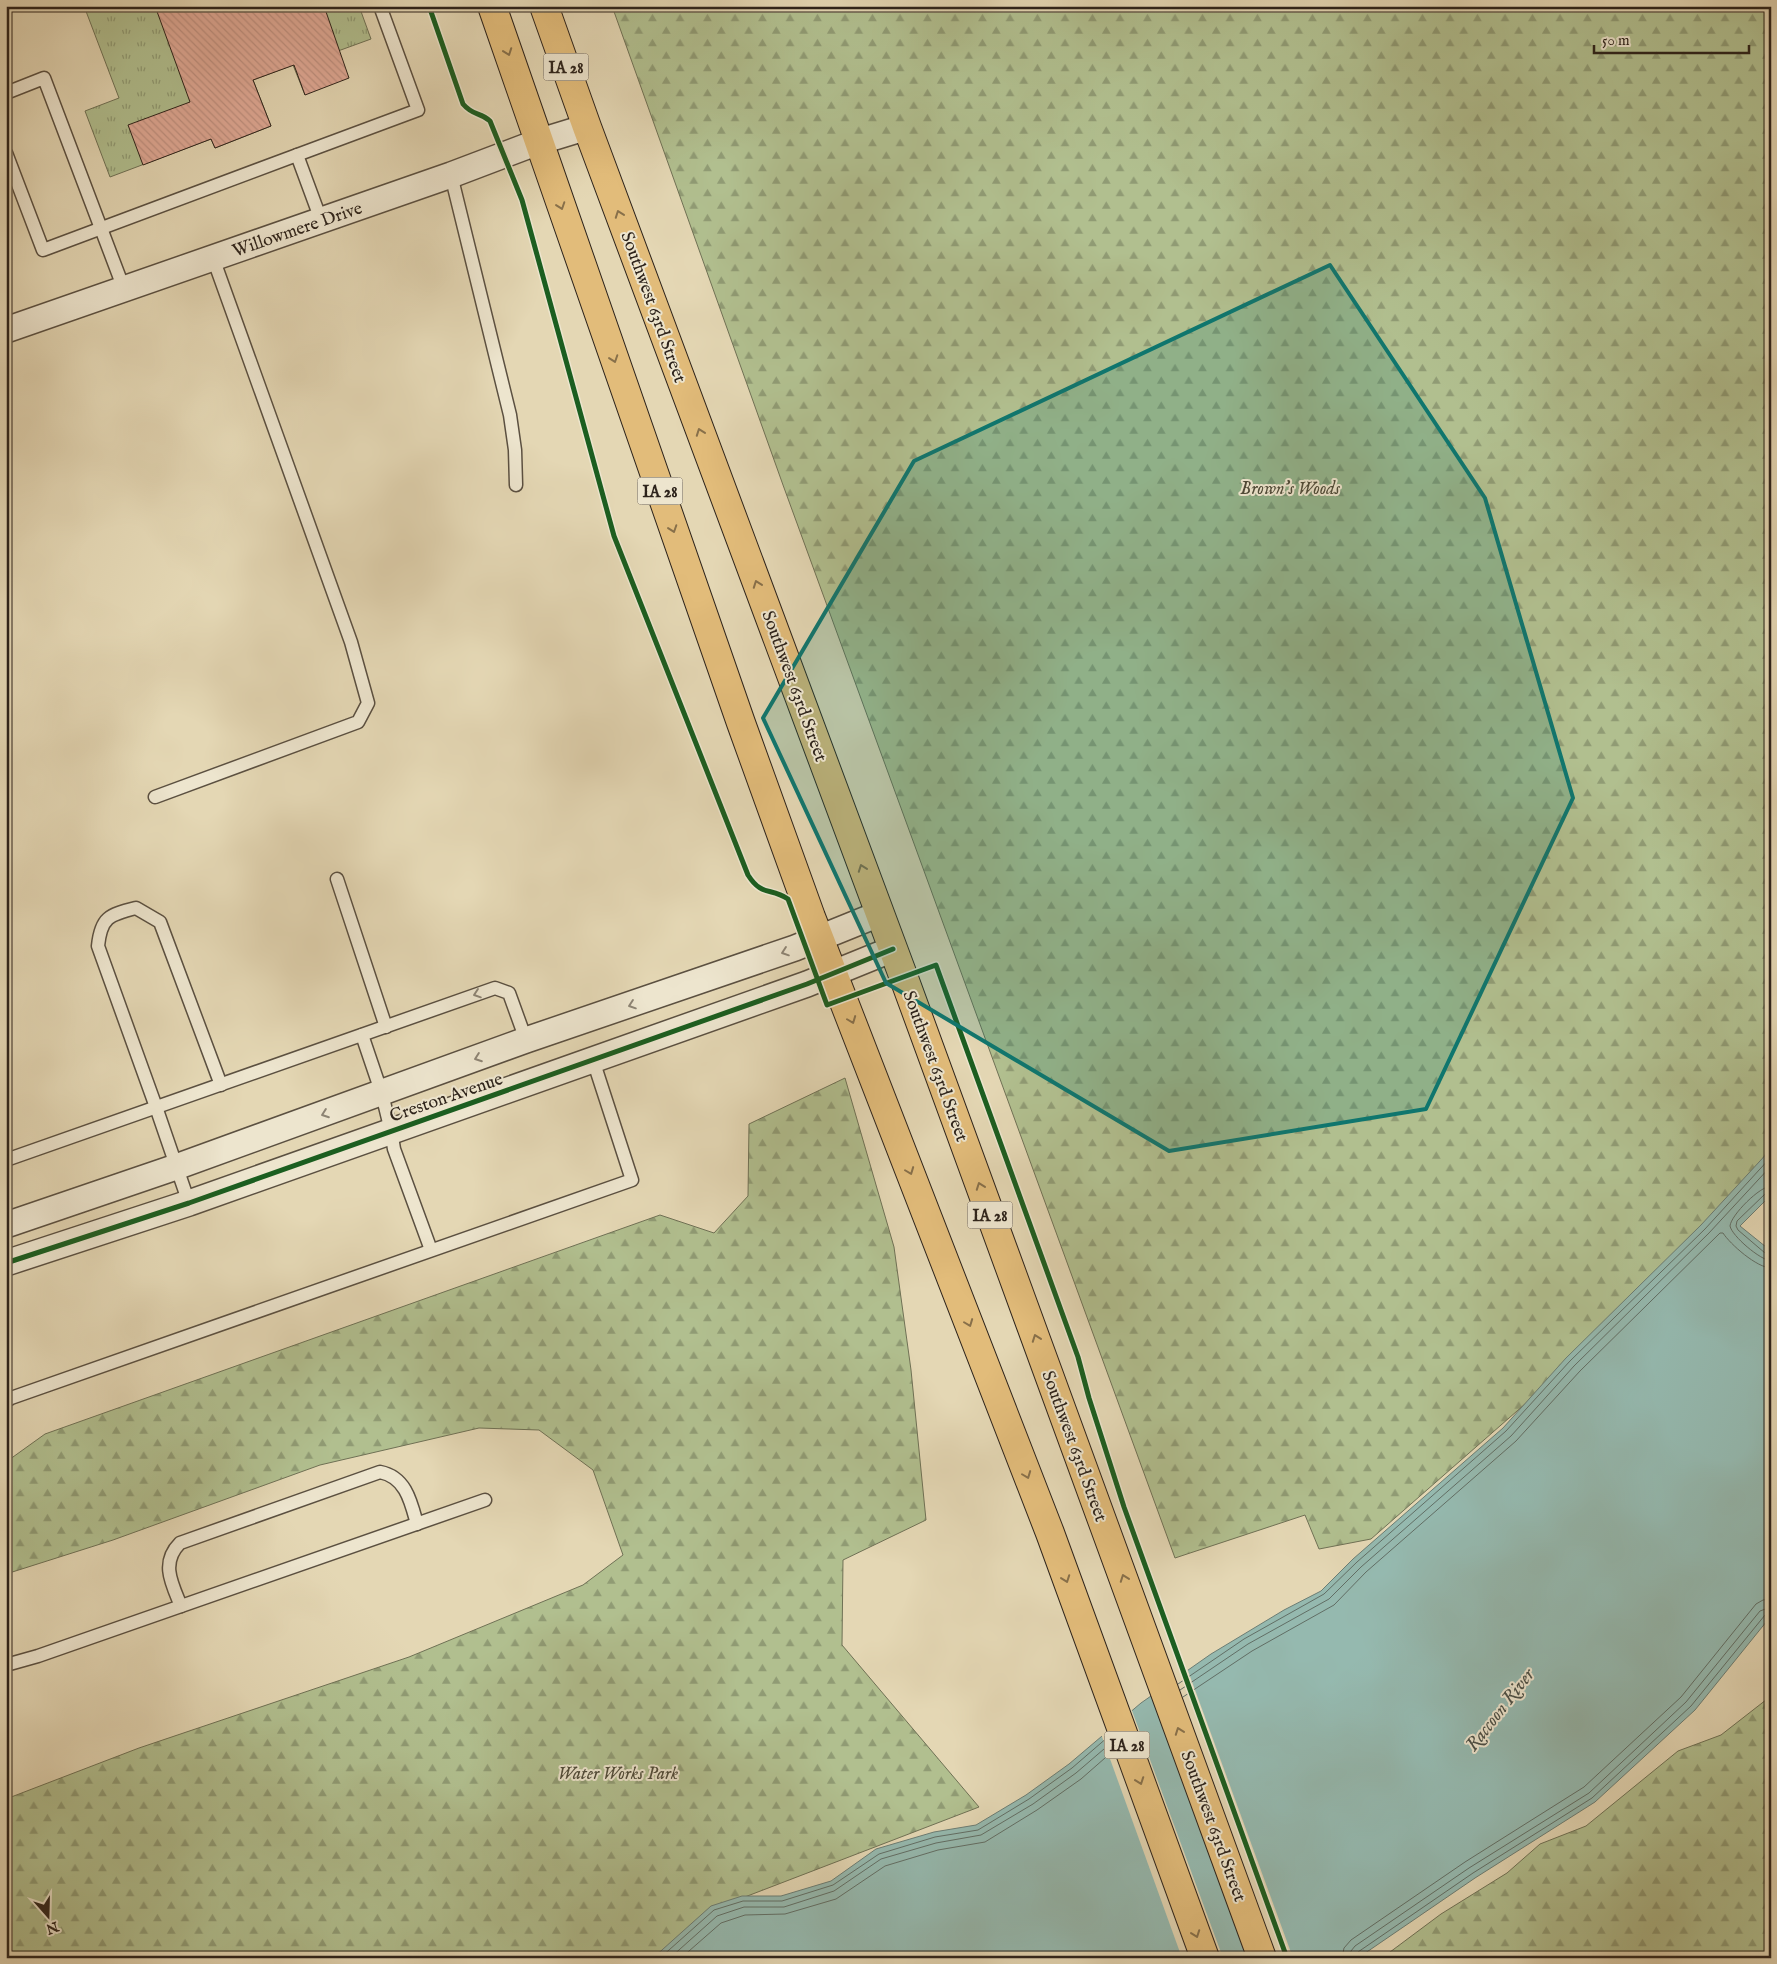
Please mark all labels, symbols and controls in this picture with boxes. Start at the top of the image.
scale bar [1594,22,1750,54]
text: 50 m [1602,31,1630,50]
one-way arrow [502,47,512,56]
road number: IA 28 [544,54,588,80]
street label: Willowmere Drive [229,197,365,263]
one-way arrow [555,201,565,210]
one-way arrow [615,210,625,219]
street label: Southwest 63rd Street [615,229,691,386]
one-way arrow [608,355,618,363]
one-way arrow [696,428,706,437]
road number: IA 28 [638,478,682,504]
park label: Brown's Woods [1240,478,1341,501]
one-way arrow [668,525,678,533]
one-way arrow [753,581,763,589]
street label: Southwest 63rd Street [756,608,832,765]
one-way arrow [858,864,868,873]
one-way arrow [782,946,790,956]
one-way arrow [474,988,482,998]
street label: Southwest 63rd Street [897,988,973,1145]
one-way arrow [628,999,636,1009]
one-way arrow [846,1015,856,1023]
one-way arrow [474,1052,483,1062]
street label: Creston Avenue [387,1068,506,1129]
one-way arrow [322,1108,330,1118]
one-way arrow [904,1166,914,1175]
one-way arrow [976,1182,986,1191]
road number: IA 28 [968,1202,1012,1228]
one-way arrow [962,1318,973,1327]
one-way arrow [1032,1335,1042,1343]
street label: Southwest 63rd Street [1036,1368,1112,1525]
one-way arrow [1021,1470,1031,1478]
one-way arrow [1060,1574,1070,1583]
one-way arrow [1120,1575,1130,1583]
water label: Raccoon River [1461,1663,1541,1756]
one-way arrow [1175,1727,1185,1736]
road number: IA 28 [1104,1732,1150,1758]
street label: Southwest 63rd Street [1175,1748,1251,1905]
park label: Water Works Park [558,1763,678,1786]
one-way arrow [1134,1776,1144,1785]
north arrow [22,1892,72,1942]
text: N [43,1916,62,1938]
one-way arrow [1190,1929,1200,1937]

